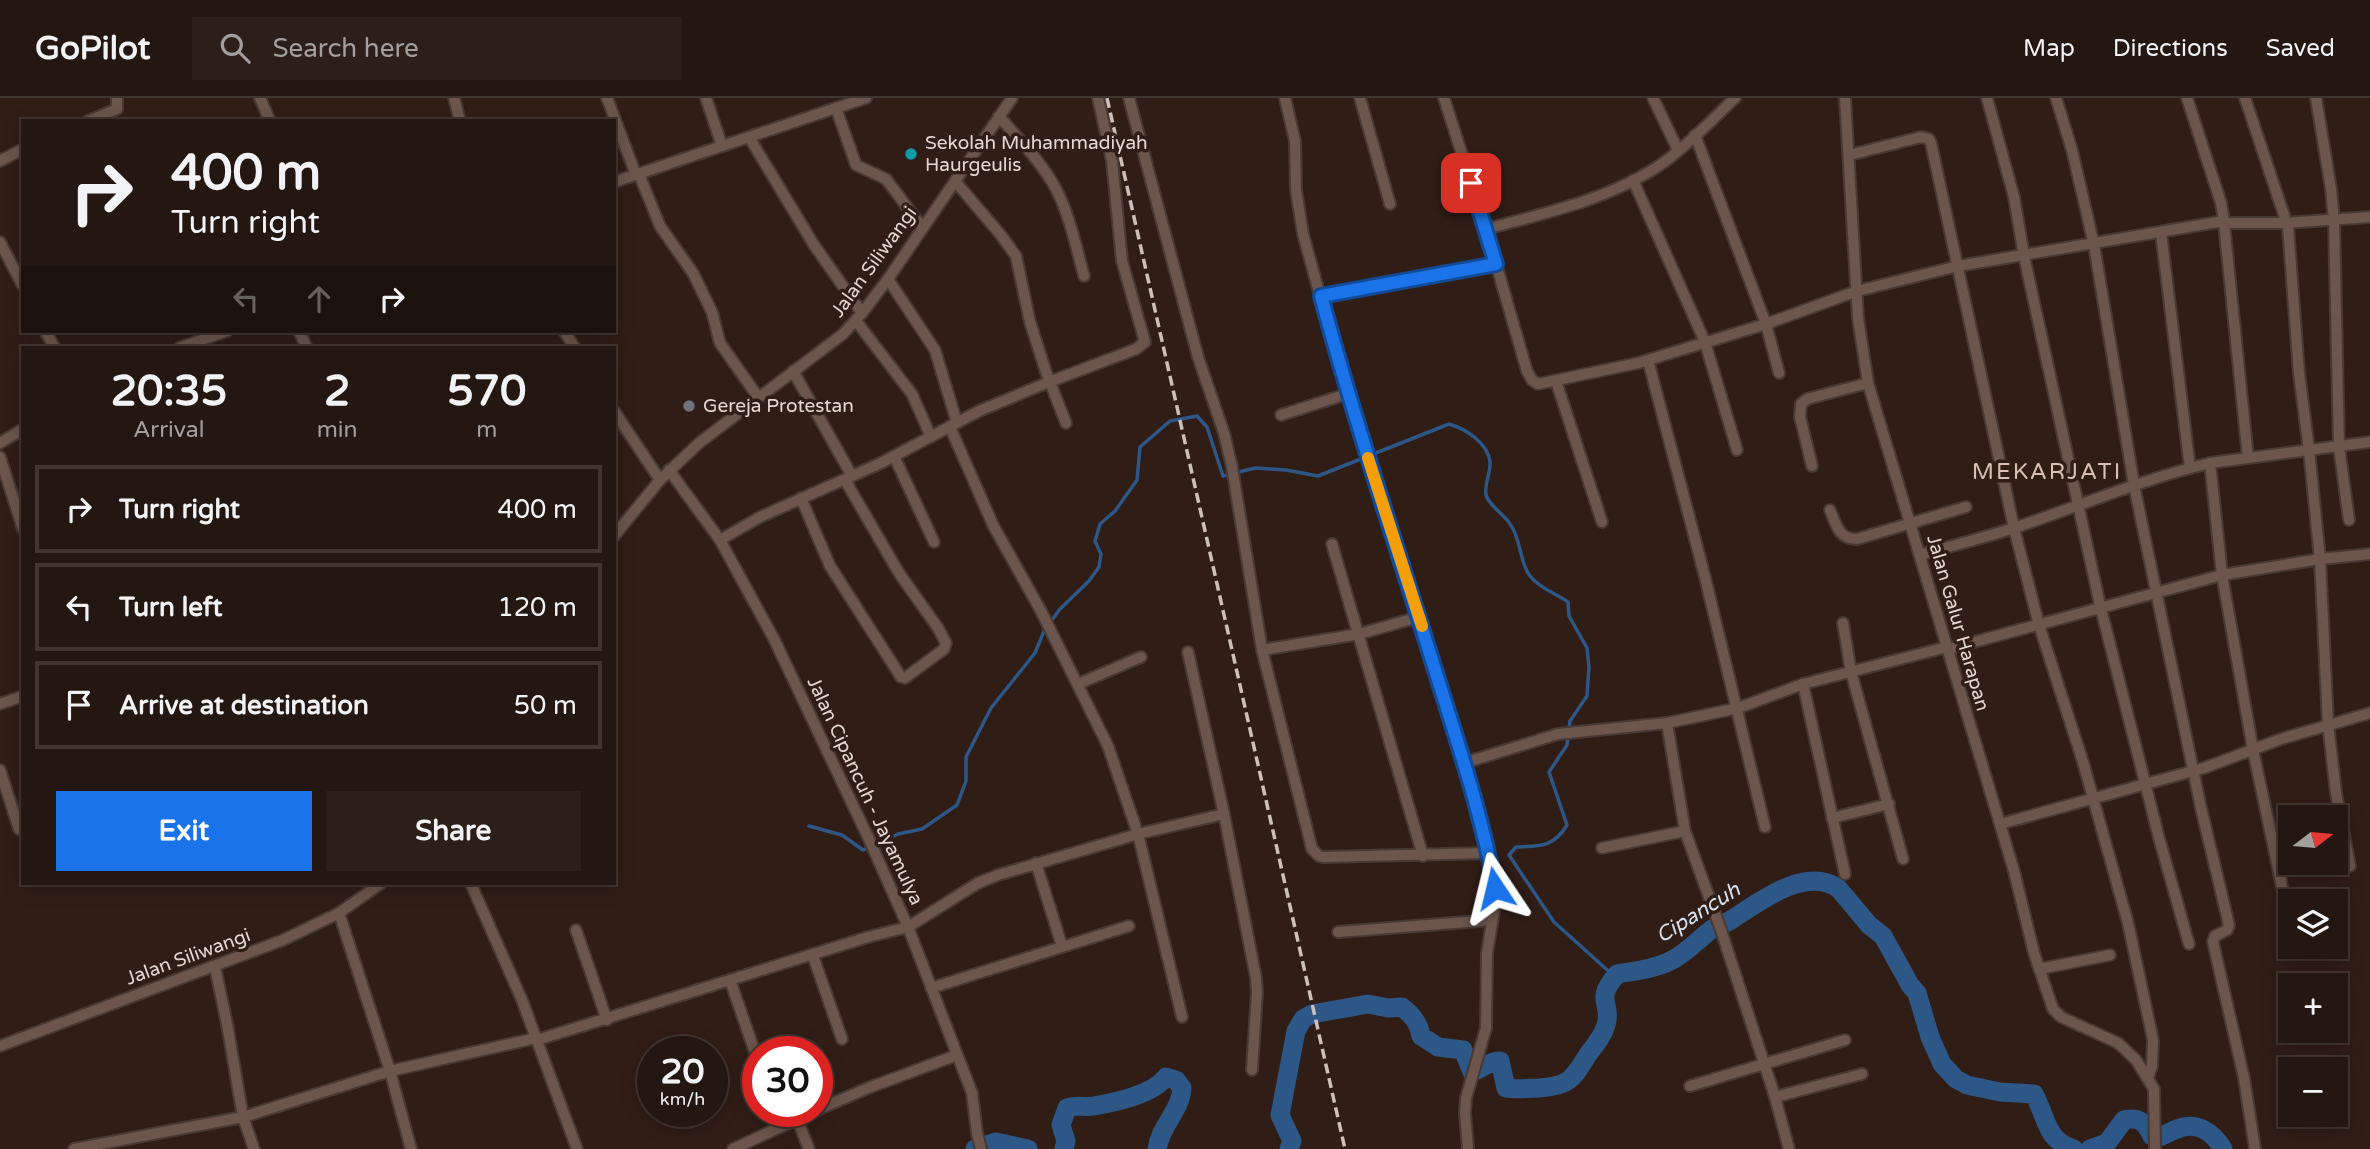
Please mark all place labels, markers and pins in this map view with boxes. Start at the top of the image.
place label: Sekolah Muhammadiyah Haurgeulis [925,132,1148,176]
marker: Sekolah Muhammadiyah Haurgeulis [903,146,919,162]
pin [1441,153,1501,213]
place label: Gereja Protestan [703,395,854,417]
marker: Gereja Protestan [681,398,697,414]

